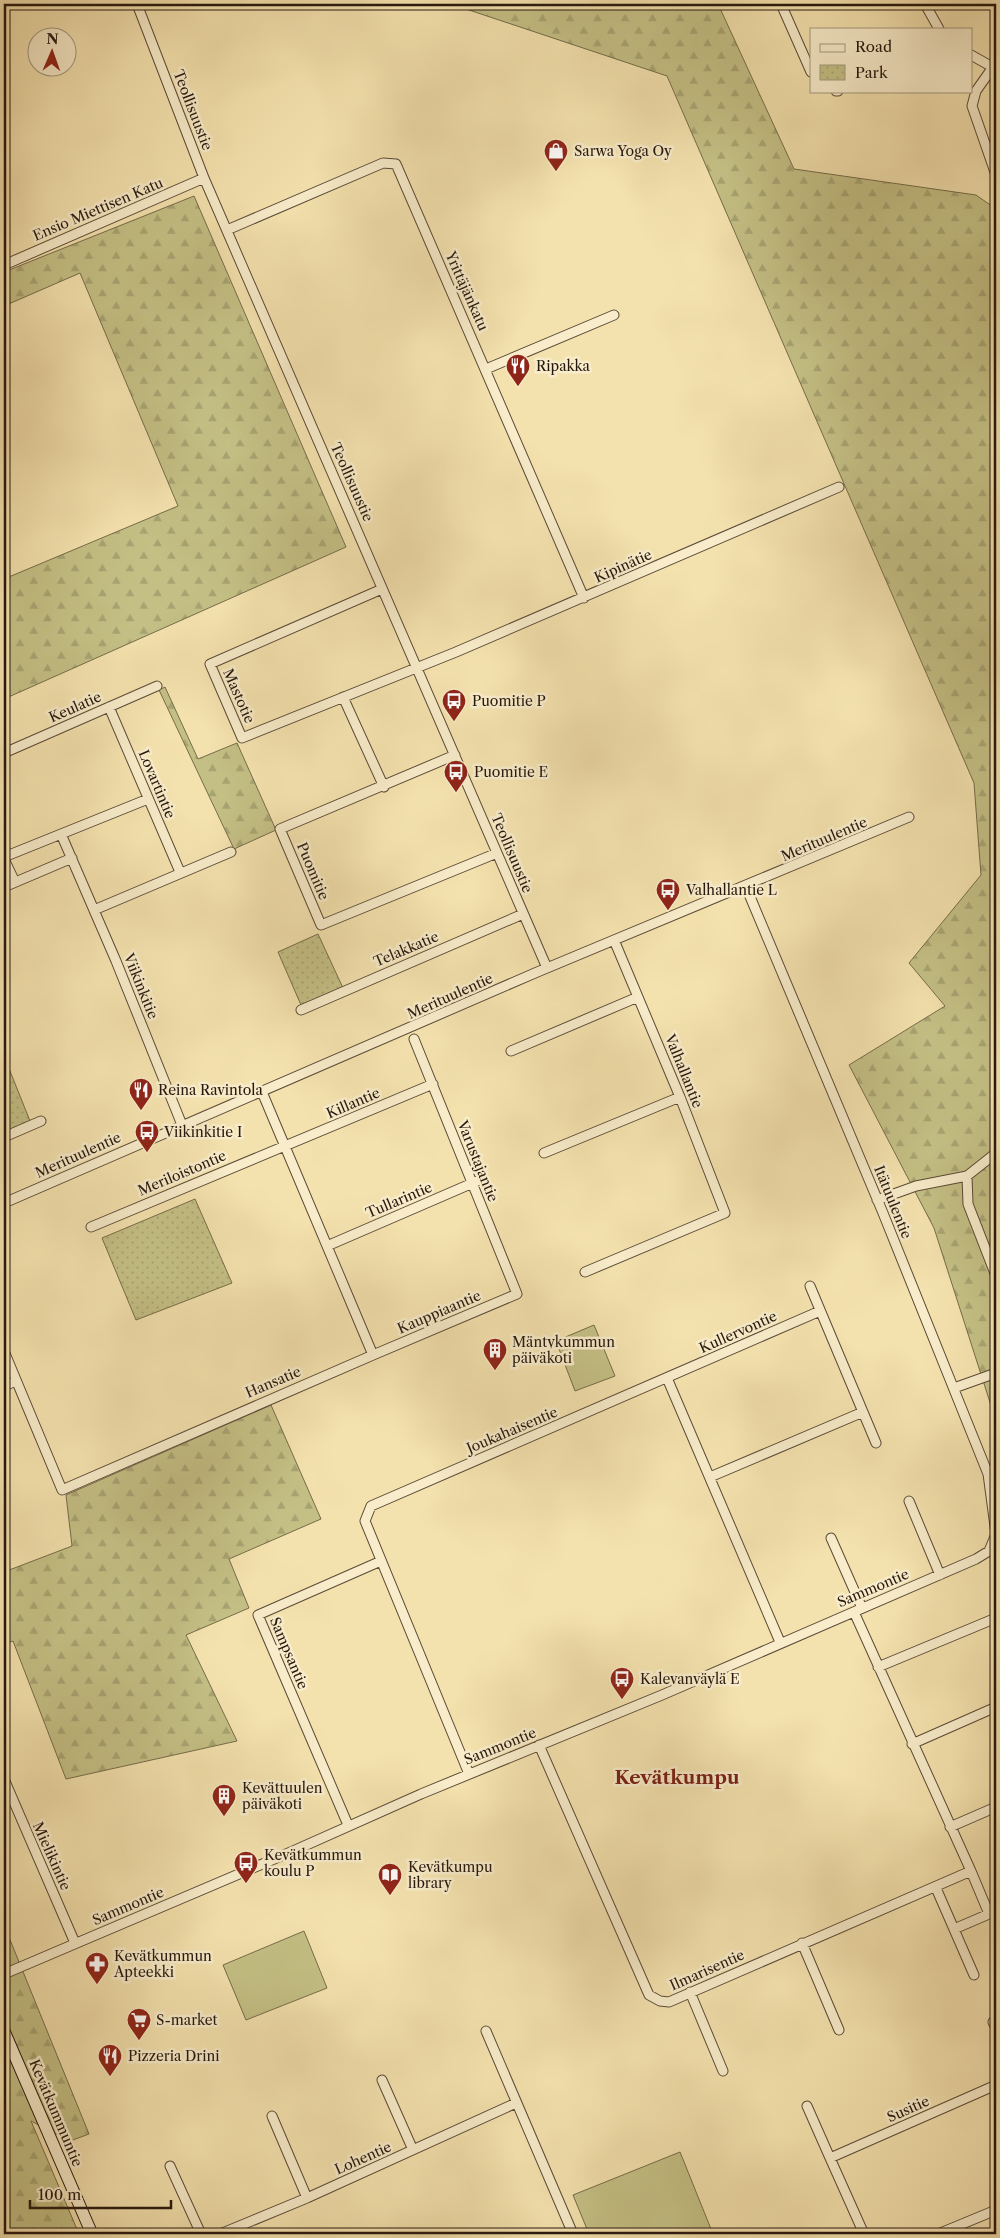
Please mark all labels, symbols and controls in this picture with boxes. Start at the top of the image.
north arrow [28,28,78,78]
legend [810,28,972,92]
text: N [46,30,59,48]
text: Road [855,37,892,56]
text: Park [855,63,889,82]
street label: Teollisuustie [169,67,217,153]
shop icon: Sarwa Yoga Oy [543,138,569,172]
place label: Sarwa Yoga Oy [574,142,672,160]
street label: Ensio Miettisen Katu [30,173,166,245]
street label: Yrittäjänkatu [441,248,493,334]
restaurant icon: Ripakka [505,353,531,387]
place label: Ripakka [536,357,590,375]
street label: Teollisuustie [327,440,377,524]
street label: Kipinätie [591,545,655,587]
street label: Mastotie [219,666,259,726]
street label: Keulatie [46,687,104,727]
bus stop icon: Puomitie P [441,688,467,722]
place label: Puomitie P [472,692,546,710]
street label: Lovartintie [134,747,180,821]
bus stop icon: Puomitie E [443,759,469,793]
place label: Puomitie E [474,763,548,781]
street label: Teollisuustie [487,811,537,896]
street label: Merituulentie [778,813,870,865]
street label: Puomitie [293,839,333,903]
bus stop icon: Valhallantie L [655,877,681,911]
place label: Valhallantie L [685,881,777,899]
street label: Telakkatie [371,927,441,971]
street label: Viikinkitie [119,950,162,1022]
street label: Merituulentie [404,969,496,1023]
street label: Valhallantie [661,1031,707,1111]
restaurant icon: Reina Ravintola [128,1077,154,1111]
place label: Reina Ravintola [158,1081,264,1099]
street label: Killantie [323,1084,383,1122]
street label: Varustajantie [453,1117,503,1205]
bus stop icon: Viikinkitie I [134,1119,160,1153]
place label: Viikinkitie I [163,1123,242,1141]
street label: Merituulentie [32,1128,124,1182]
street label: Meriloistontie [135,1146,229,1200]
street label: Itätuulentie [870,1163,916,1241]
street label: Tullarintie [363,1178,435,1222]
street label: Kauppiaantie [395,1286,484,1338]
street label: Kullervontie [696,1307,780,1357]
place label: Mäntykummun päiväkoti [512,1333,615,1367]
building icon: Mäntykummun päiväkoti [482,1337,508,1371]
street label: Hansatie [243,1362,304,1402]
street label: Joukahaisentie [462,1403,560,1458]
street label: Sammontie [834,1565,912,1611]
street label: Sampsantie [266,1614,312,1692]
bus stop icon: Kalevanväylä E [609,1666,635,1700]
place label: Kalevanväylä E [640,1670,740,1688]
street label: Sammontie [461,1723,539,1769]
district label: Kevätkumpu [614,1766,740,1789]
place label: Kevättuulen päiväkoti [242,1779,323,1813]
building icon: Kevättuulen päiväkoti [211,1783,237,1817]
street label: Mielikintie [29,1819,75,1893]
place label: Kevätkummun koulu P [264,1846,362,1880]
bus stop icon: Kevätkummun koulu P [233,1850,259,1884]
place label: Kevätkumpu library [408,1858,493,1892]
library icon: Kevätkumpu library [377,1862,403,1896]
street label: Sammontie [89,1883,167,1929]
street label: Ilmarisentie [667,1945,747,1994]
place label: Kevätkummun Apteekki [113,1947,212,1981]
pharmacy icon: Kevätkummun Apteekki [84,1951,110,1985]
supermarket icon: S-market [126,2007,152,2041]
place label: S-market [156,2011,217,2029]
restaurant icon: Pizzeria Drini [97,2043,123,2077]
place label: Pizzeria Drini [128,2047,219,2065]
street label: Kevätkummuntie [25,2057,87,2170]
street label: Susitie [884,2092,932,2126]
street label: Lohentie [332,2137,394,2178]
scale bar [30,2178,171,2210]
text: 100 m [38,2185,81,2204]

